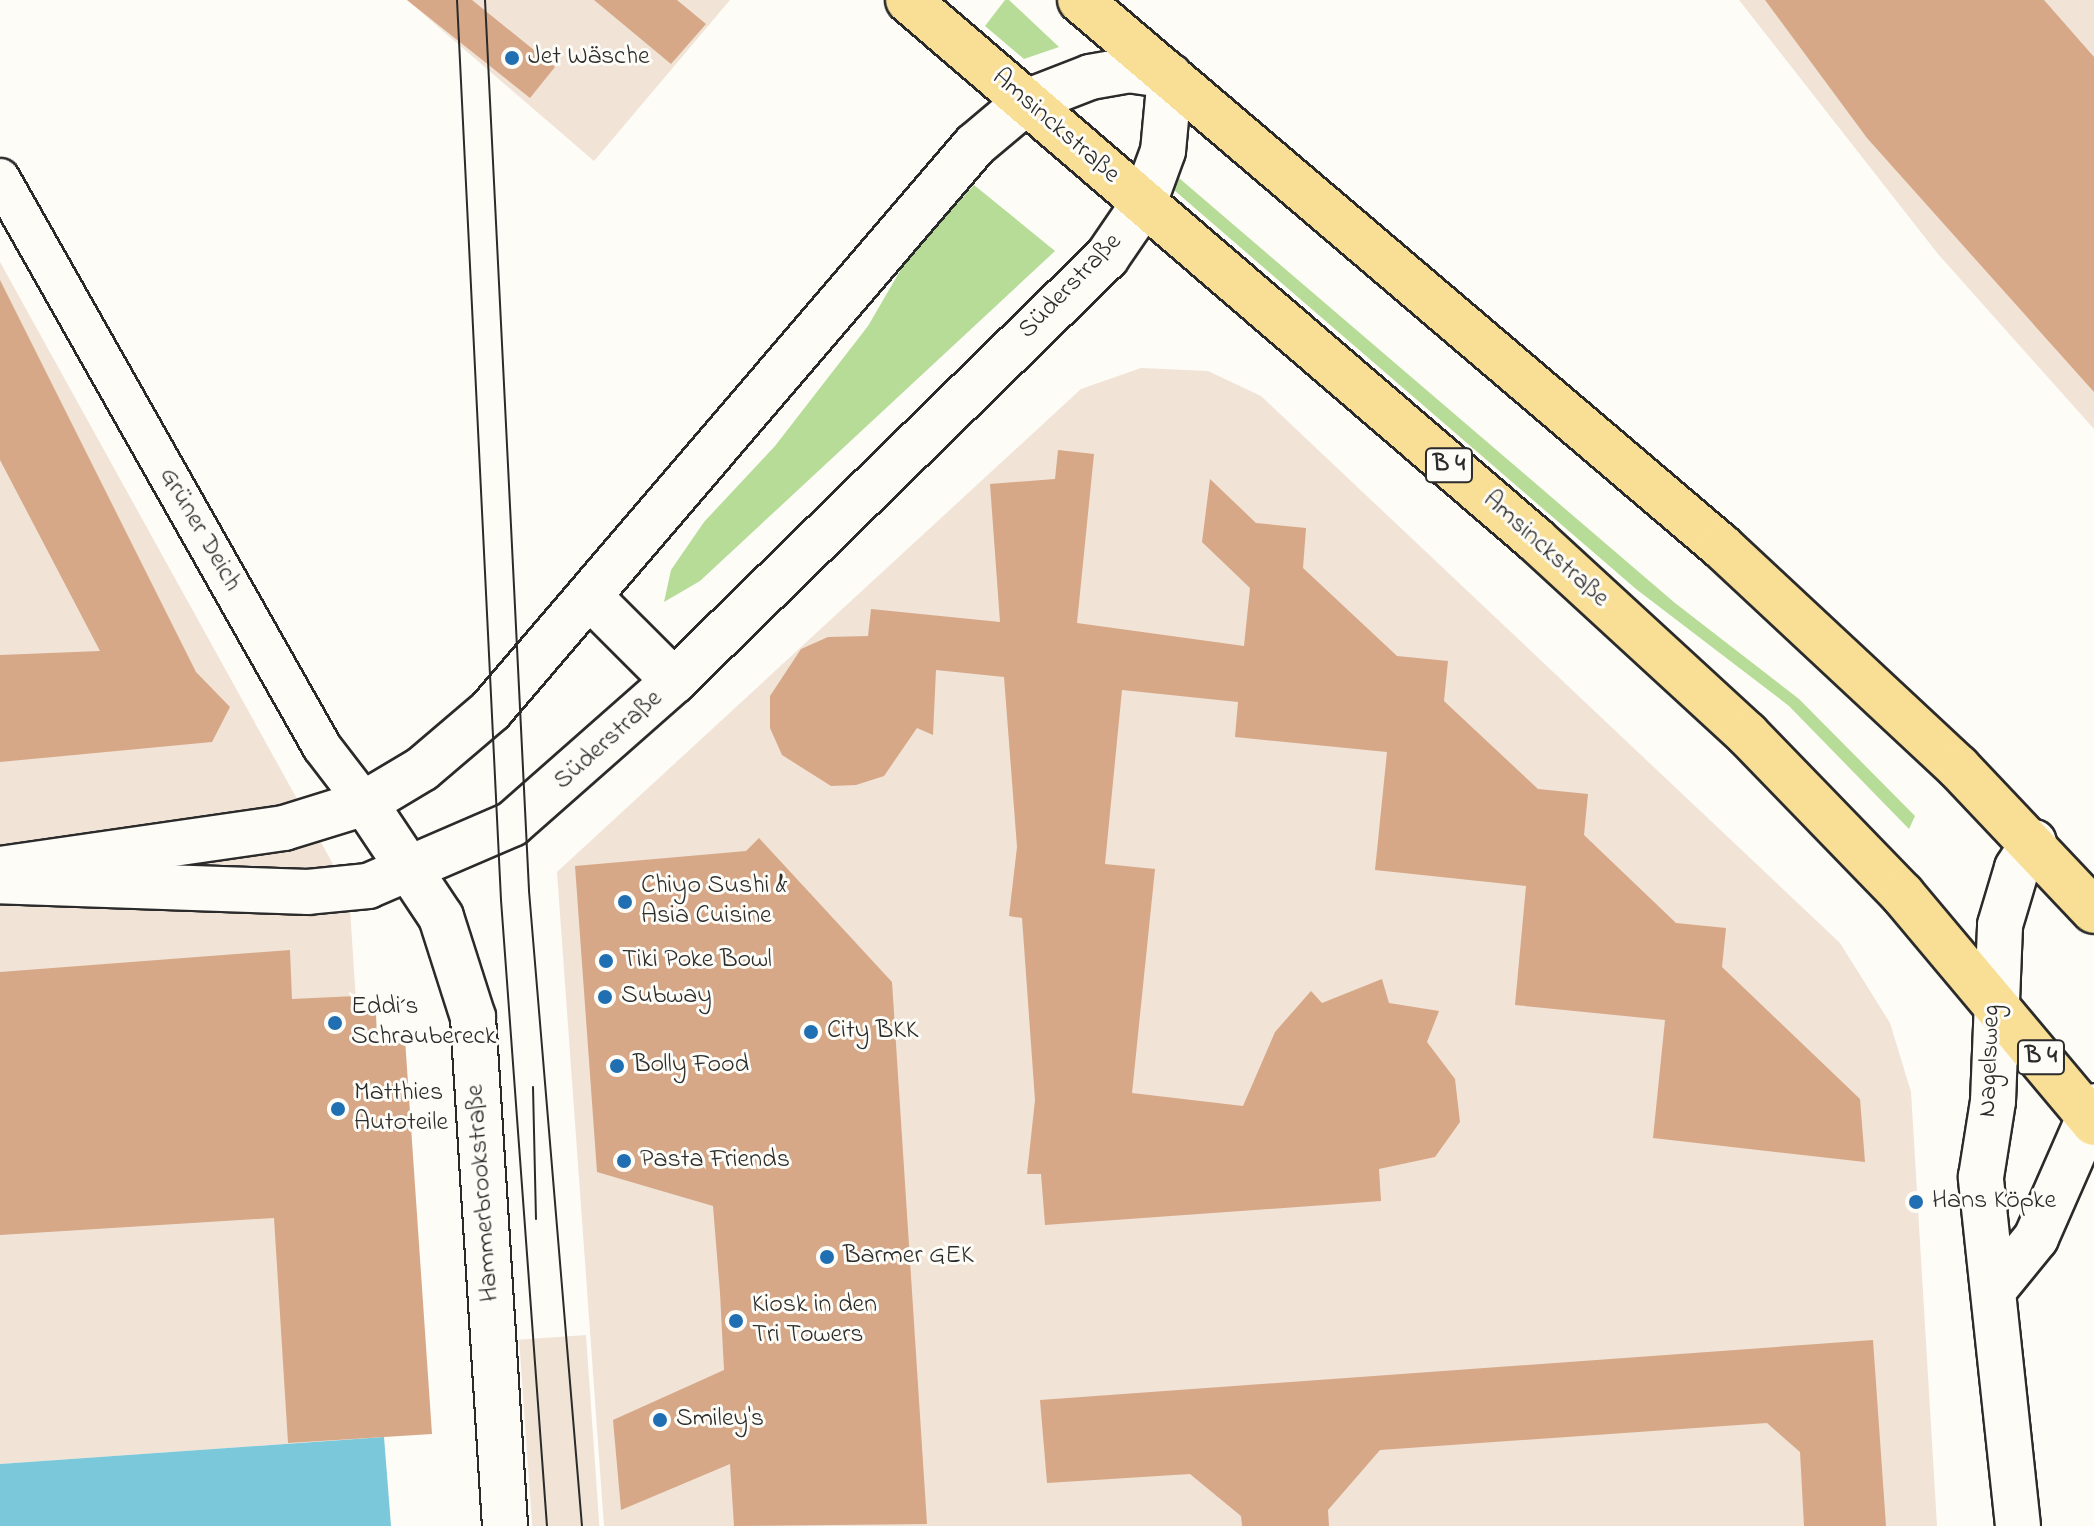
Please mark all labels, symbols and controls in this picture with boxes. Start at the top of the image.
place label: Jet Wäsche [528,42,650,74]
marker: Jet Wäsche [503,49,521,67]
street label: Amsinckstraße [985,63,1125,191]
street label: Süderstraße [1013,228,1129,346]
road number: B 4 [1423,445,1475,485]
street label: Grüner Deich [151,463,247,597]
street label: Amsinckstraße [1475,485,1615,615]
street label: Süderstraße [548,684,670,798]
place label: Chiyo Sushi & Asia Cuisine [641,871,788,932]
marker: Chiyo Sushi & Asia Cuisine [616,893,634,911]
place label: Tiki Poke Bowl [622,945,772,977]
marker: Tiki Poke Bowl [597,952,615,970]
place label: Subway [621,981,712,1013]
marker: Subway [596,988,614,1006]
place label: Eddi´s Schraubereck [351,992,496,1054]
street label: Nagelsweg [1973,1004,2009,1118]
marker: Eddi´s Schraubereck [326,1014,344,1032]
place label: City BKK [827,1016,918,1048]
marker: City BKK [802,1023,820,1041]
road number: B 4 [2015,1037,2067,1077]
place label: Bolly Food [633,1050,749,1082]
marker: Bolly Food [608,1057,626,1075]
place label: Matthies Autoteile [354,1078,448,1140]
street label: Hammerbrookstraße [461,1083,507,1303]
marker: Matthies Autoteile [329,1100,347,1118]
place label: Pasta Friends [640,1145,790,1177]
marker: Pasta Friends [615,1152,633,1170]
place label: Hans Köpke [1932,1186,2056,1218]
marker: Hans Köpke [1907,1193,1925,1211]
place label: Barmer GEK [843,1241,974,1273]
marker: Barmer GEK [818,1248,836,1266]
place label: Kiosk in den Tri Towers [752,1290,877,1352]
marker: Kiosk in den Tri Towers [727,1312,745,1330]
place label: Smiley's [676,1404,764,1436]
marker: Smiley's [651,1411,669,1429]

